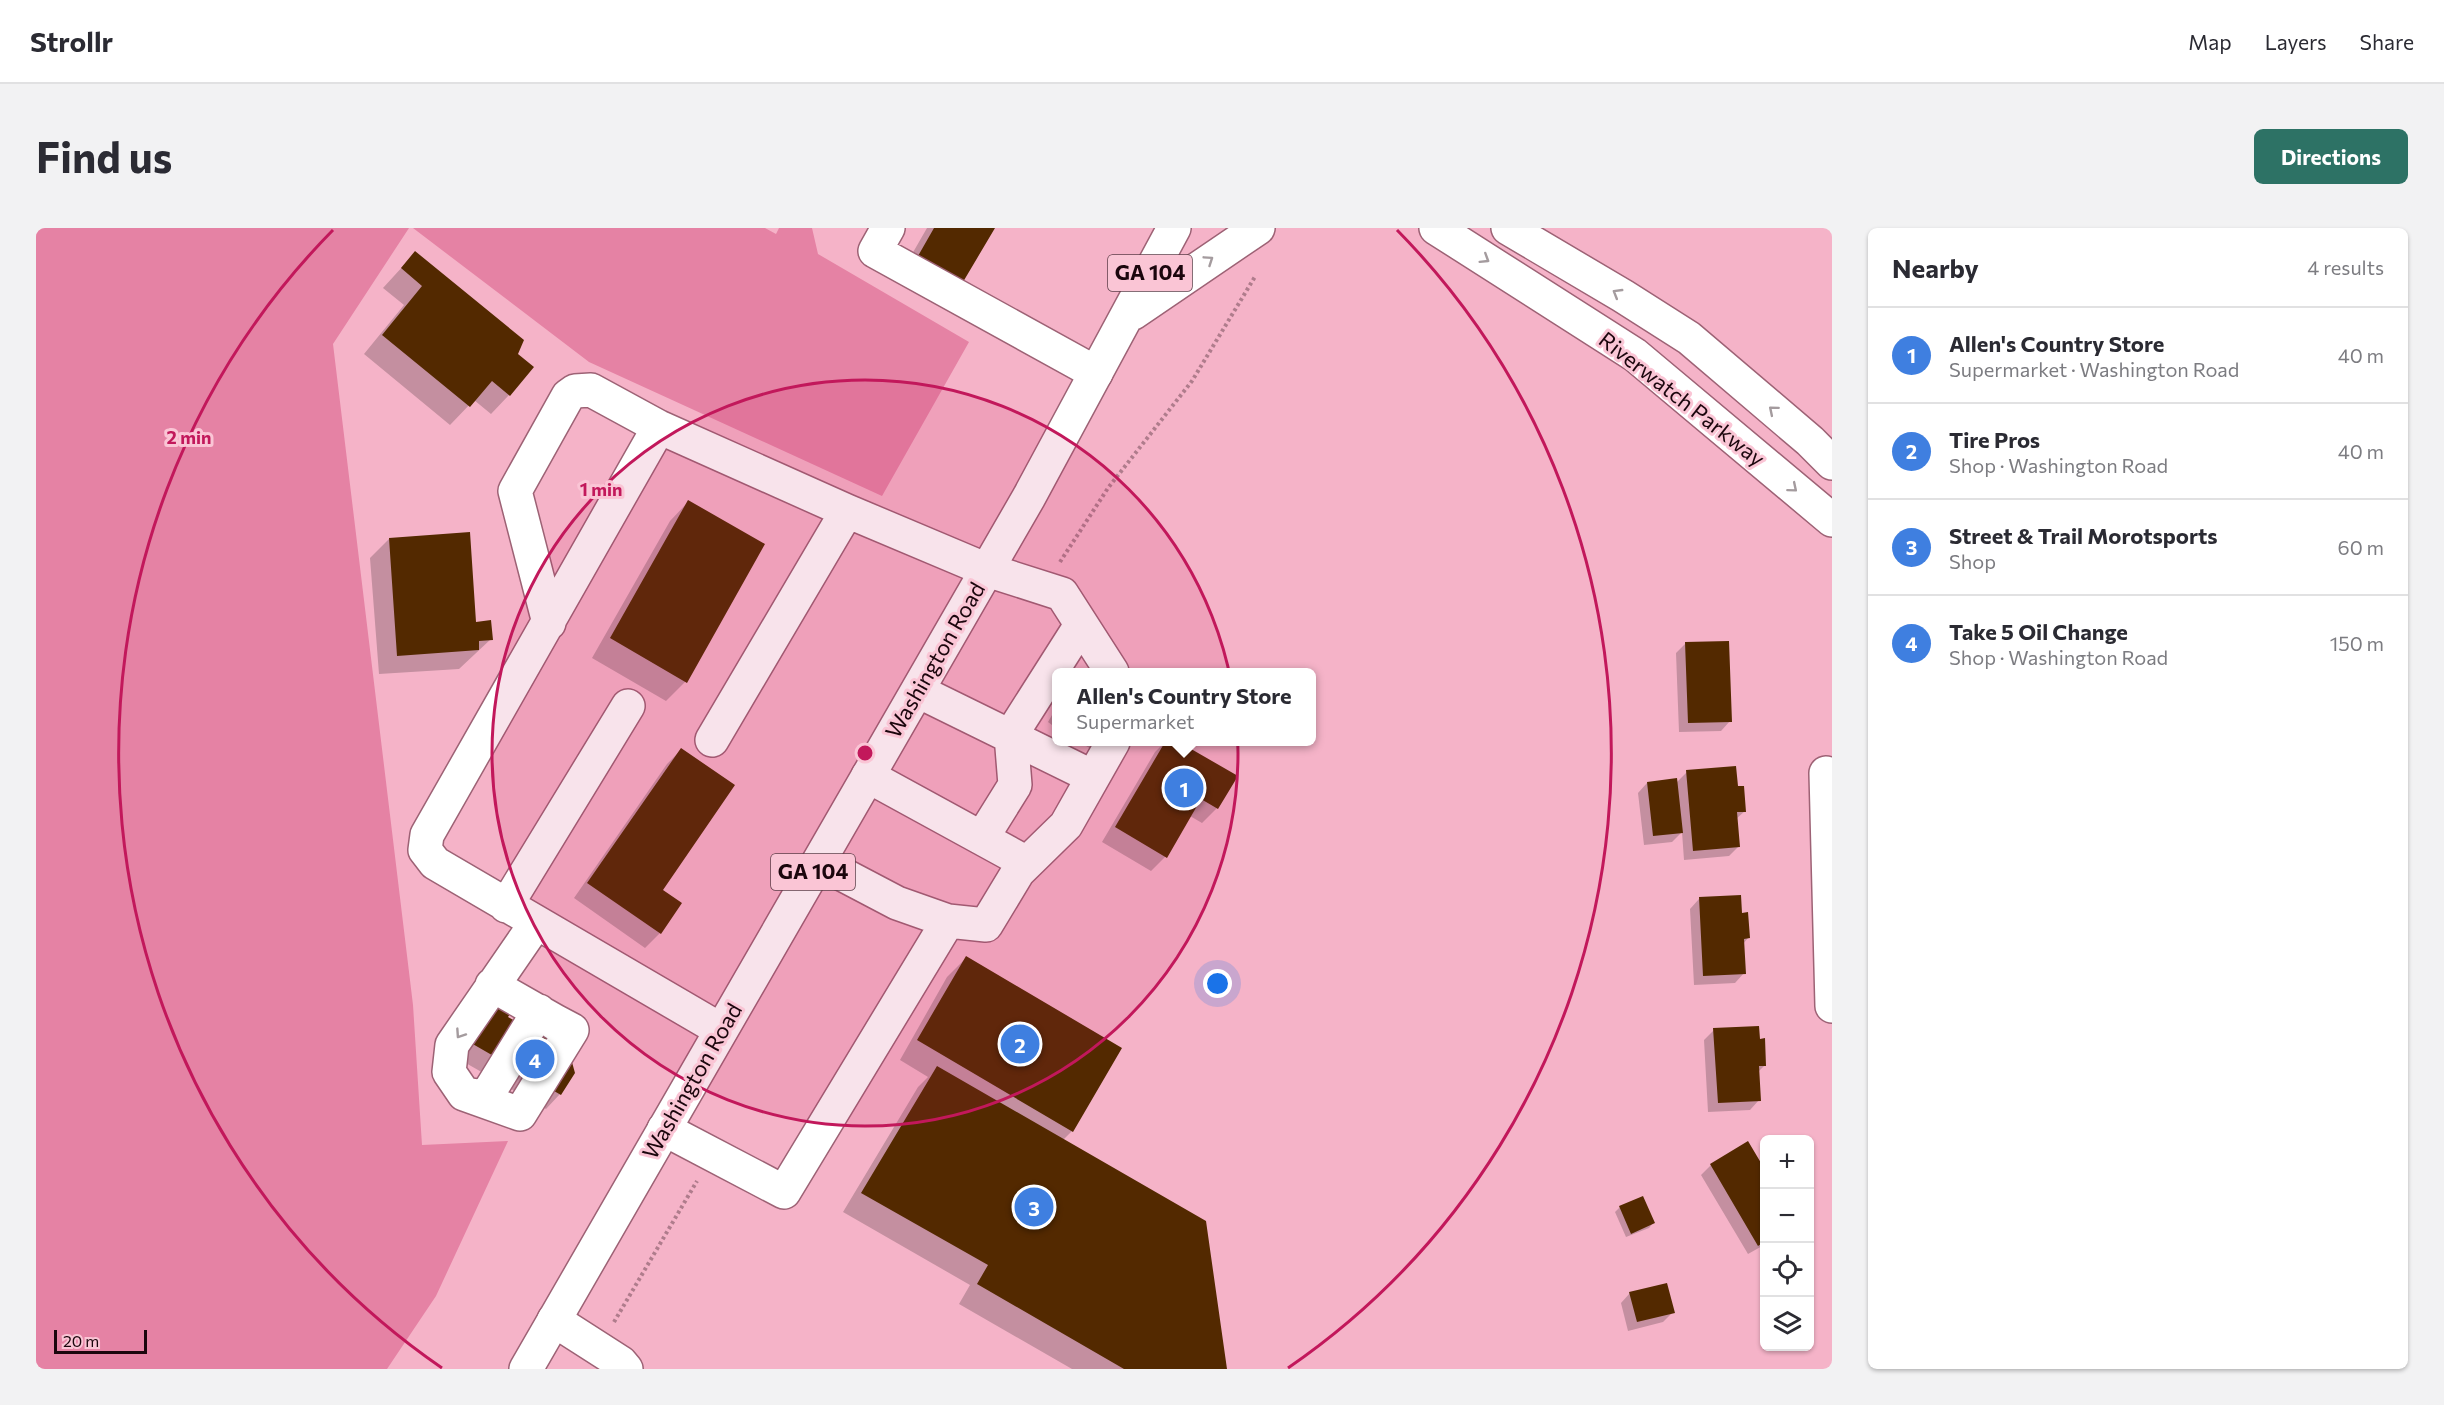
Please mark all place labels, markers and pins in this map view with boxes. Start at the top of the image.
centre of rings [855,743,875,763]
pin: 1 [1164,766,1204,810]
pin: 2 [1000,1022,1040,1066]
pin: 4 [516,1036,554,1082]
pin: 3 [1014,1184,1054,1230]

